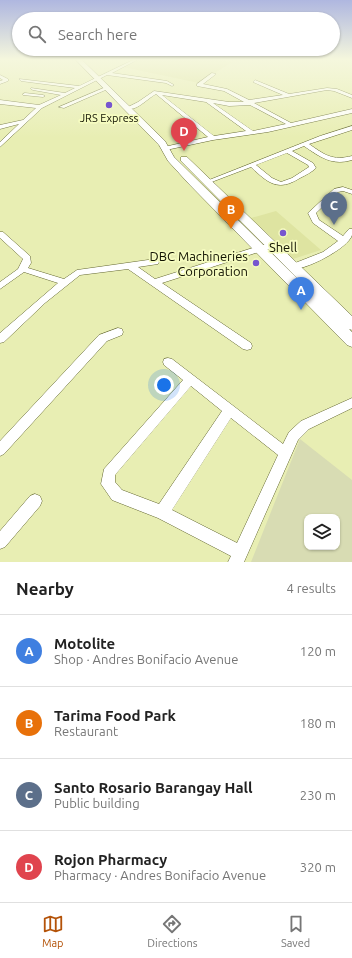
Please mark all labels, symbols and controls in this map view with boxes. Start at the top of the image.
search box [12,12,340,56]
icon: search [26,23,48,45]
text: Search here [58,26,137,43]
marker: JRS Express [104,100,114,110]
place label: JRS Express [80,112,139,124]
pin: D [171,118,197,151]
pin: C [321,192,347,225]
pin: B [218,196,244,229]
marker: Shell [278,228,288,238]
place label: Shell [269,240,298,254]
place label: DBC Machineries Corporation [150,249,248,278]
marker: DBC Machineries Corporation [251,258,261,268]
pin: A [288,277,314,310]
your location [154,375,174,395]
map controls [304,514,340,550]
button: layers [304,514,340,550]
text: Nearby [16,579,74,598]
text: 4 results [286,581,336,595]
text: Motolite [54,635,115,652]
text: A [24,644,34,658]
text: 120 m [300,644,336,658]
text: Shop · Andres Bonifacio Avenue [54,652,238,666]
text: Tarima Food Park [54,707,176,724]
text: B [25,716,33,730]
text: 180 m [300,716,336,730]
text: Restaurant [54,724,118,738]
text: Santo Rosario Barangay Hall [54,779,253,796]
text: C [25,788,33,802]
text: 230 m [300,788,336,802]
text: Public building [54,796,140,810]
text: Rojon Pharmacy [54,851,167,868]
text: D [24,860,34,874]
text: 320 m [300,860,336,874]
text: Pharmacy · Andres Bonifacio Avenue [54,868,266,882]
tab: Map [42,913,64,949]
tab: Directions [147,913,197,949]
tab: Saved [281,913,310,949]

